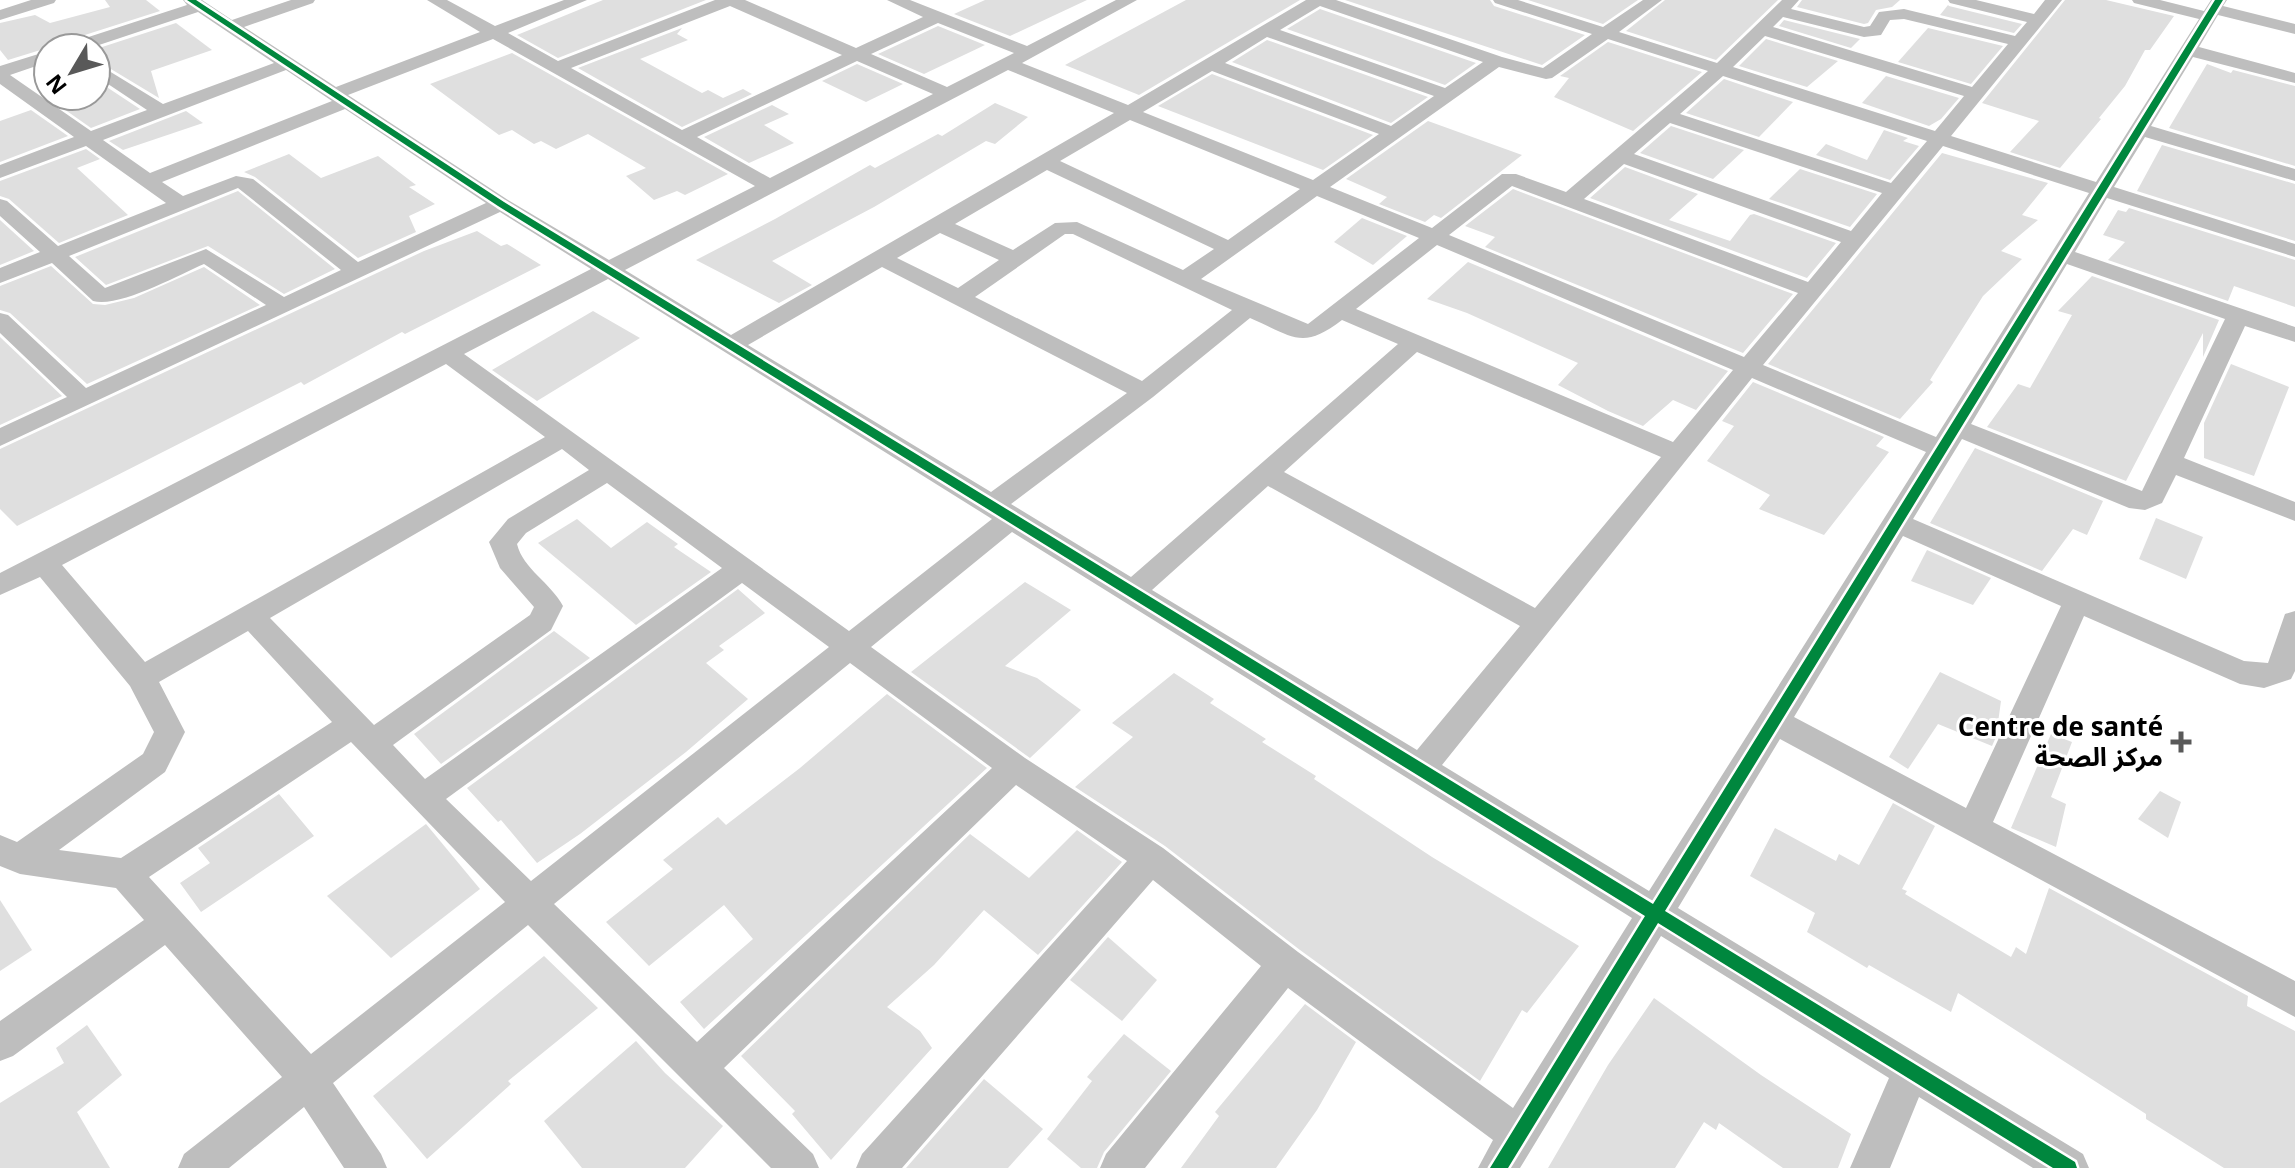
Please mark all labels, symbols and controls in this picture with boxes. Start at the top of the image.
north arrow [32,32,112,112]
text: N [38,69,73,101]
place label: Centre de santé مركز الصحة [1958,708,2163,774]
marker: Centre de santé مركز الصحة [2170,731,2192,753]

